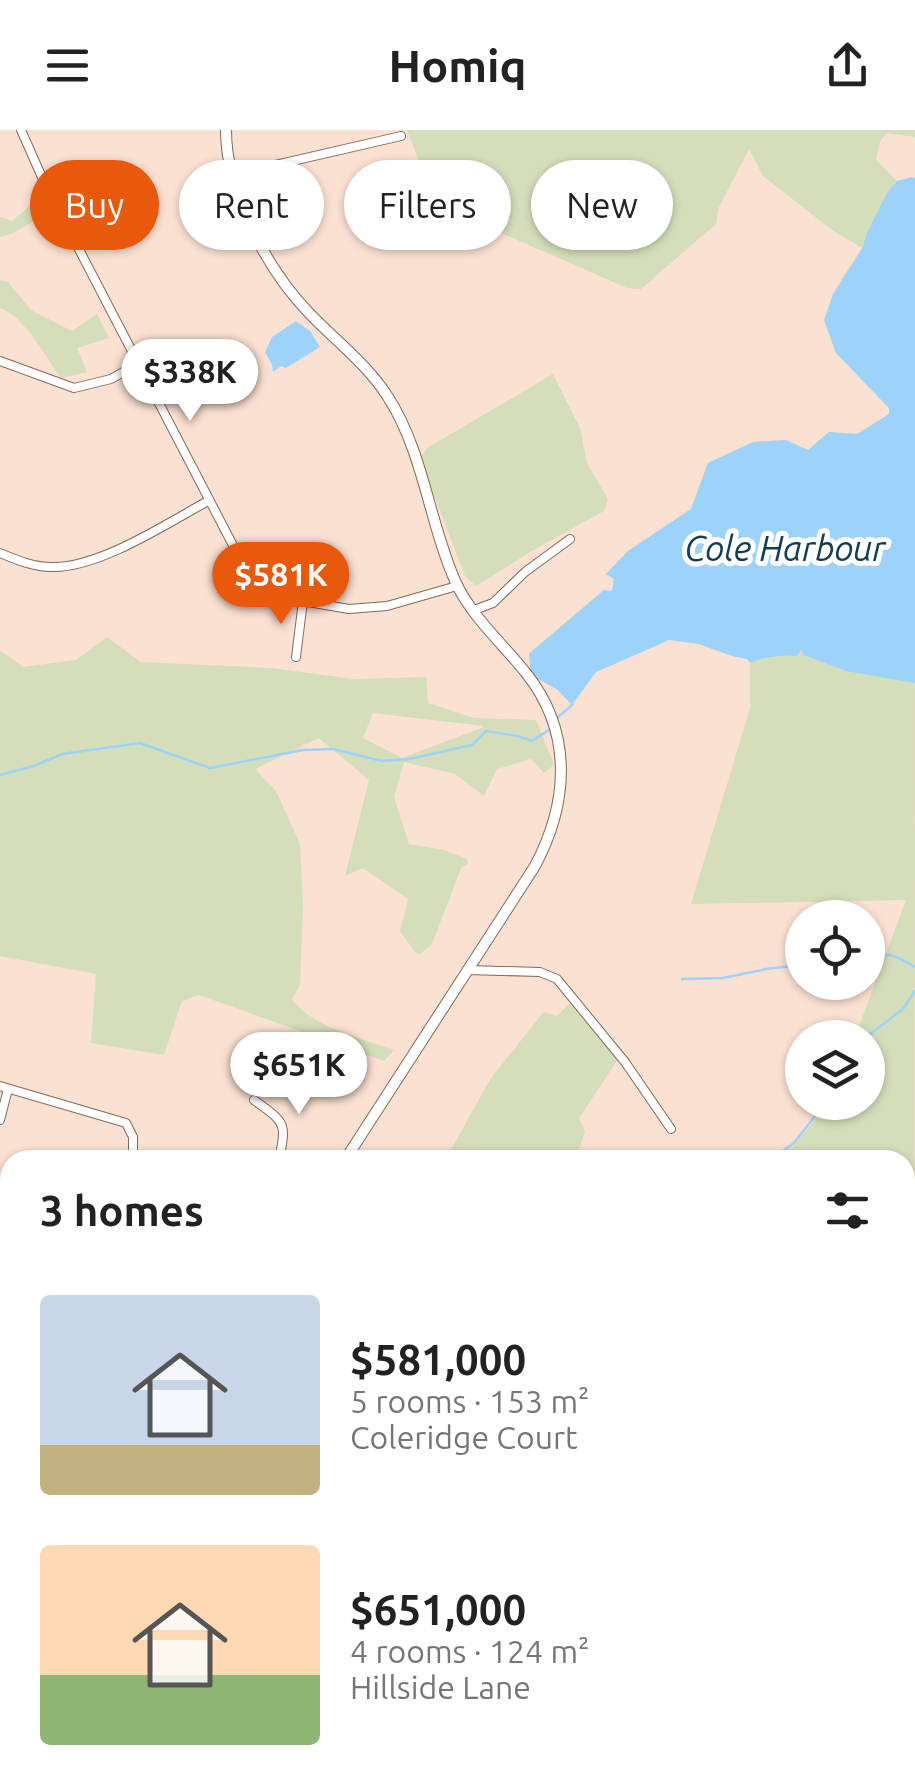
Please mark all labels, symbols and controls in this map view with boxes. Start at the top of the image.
icon: menu [40,38,95,93]
icon: share [820,38,875,93]
text: Homiq [389,40,526,91]
chip: Buy [30,160,159,250]
chip: Rent [179,160,324,250]
chip: Filters [344,160,511,250]
chip: New [531,160,673,250]
pin: $338K [120,339,260,424]
text: $338K [143,353,237,389]
water label: Cole Harbour [684,528,887,568]
pin: $581K [211,542,351,627]
text: $581K [234,556,328,592]
map controls [785,900,885,1120]
button: locate [785,900,885,1000]
button: layers [785,1020,885,1120]
pin: $651K [229,1032,369,1117]
text: $651K [252,1046,346,1082]
icon: filters [820,1183,875,1238]
text: 3 homes [40,1187,204,1234]
icon: home [120,1335,240,1455]
text: $581,000 [350,1336,526,1383]
text: 5 rooms · 153 m² [350,1383,590,1419]
text: Coleridge Court [350,1419,578,1455]
icon: home [120,1585,240,1705]
text: $651,000 [350,1586,526,1633]
text: 4 rooms · 124 m² [350,1633,590,1669]
text: Hillside Lane [350,1669,531,1705]

